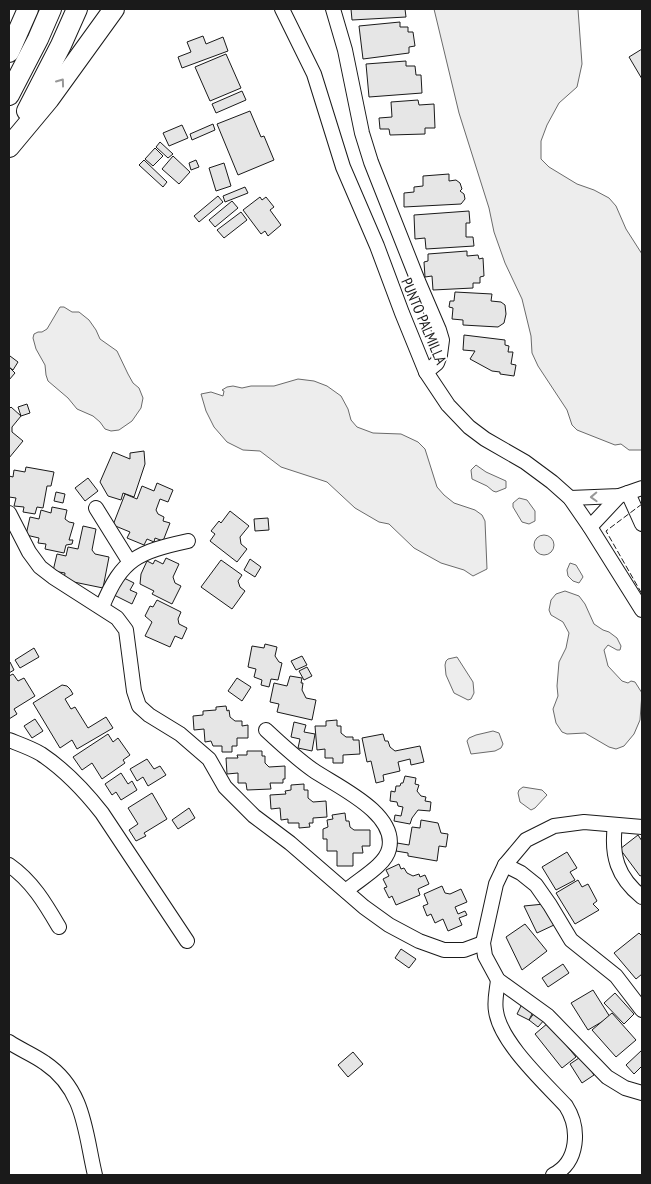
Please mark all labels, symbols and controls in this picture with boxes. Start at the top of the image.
one-way arrow [56,79,64,88]
street label: PUNTO PALMILLA [397,275,451,368]
one-way arrow [590,492,598,502]

